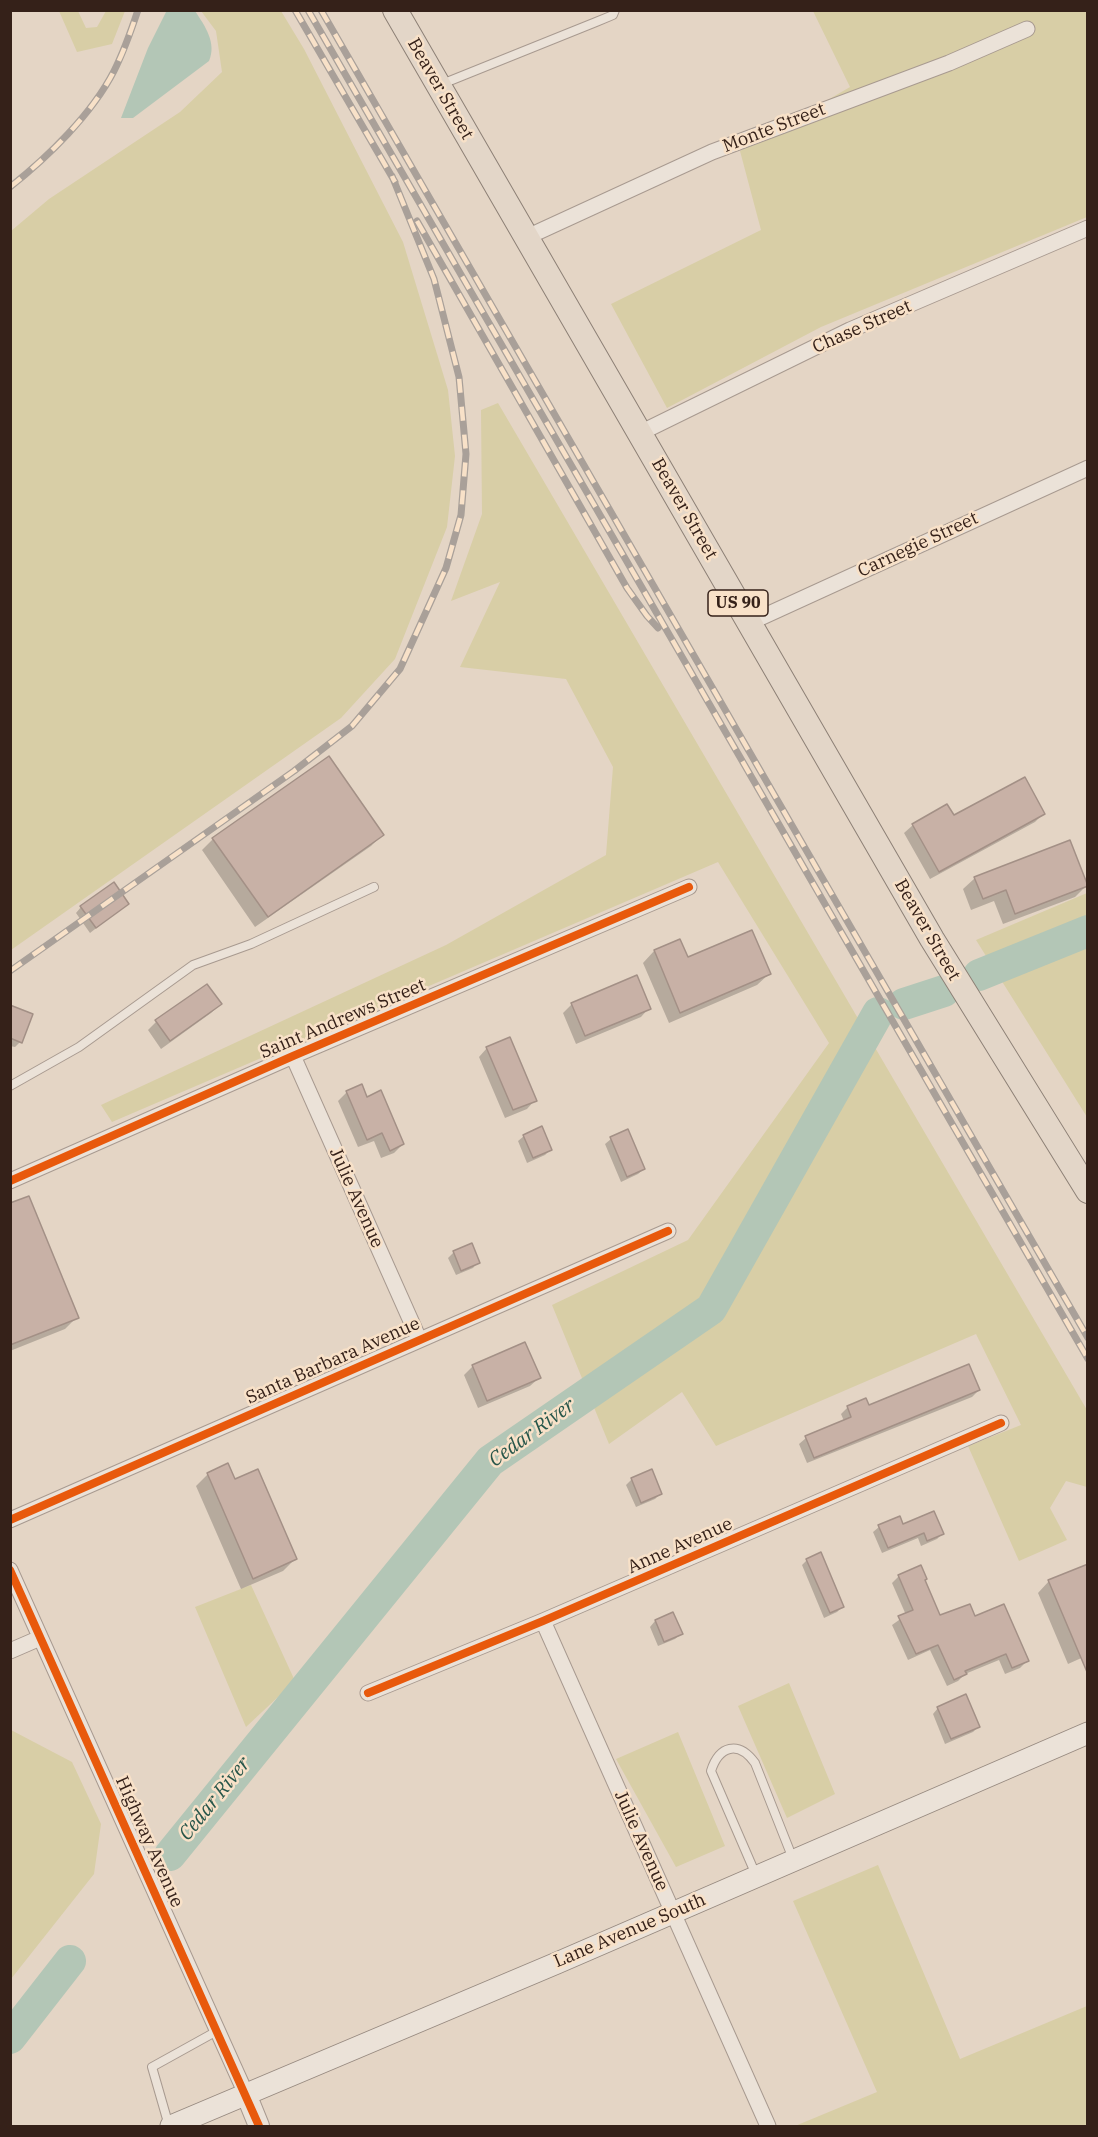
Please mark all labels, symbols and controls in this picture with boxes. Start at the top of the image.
street label: Beaver Street [402,35,478,143]
street label: Monte Street [720,99,828,157]
street label: Chase Street [809,296,915,358]
street label: Beaver Street [646,455,722,563]
street label: Carnegie Street [854,508,982,582]
road number: US 90 [708,590,768,616]
street label: Beaver Street [889,876,965,984]
street label: Saint Andrews Street [257,974,429,1064]
street label: Julie Avenue [324,1145,388,1251]
street label: Santa Barbara Avenue [243,1313,423,1409]
water label: Cedar River [484,1394,580,1472]
street label: Anne Avenue [624,1513,736,1579]
water label: Cedar River [174,1752,256,1846]
street label: Highway Avenue [110,1773,188,1911]
street label: Julie Avenue [609,1788,673,1894]
street label: Lane Avenue South [551,1889,709,1973]

